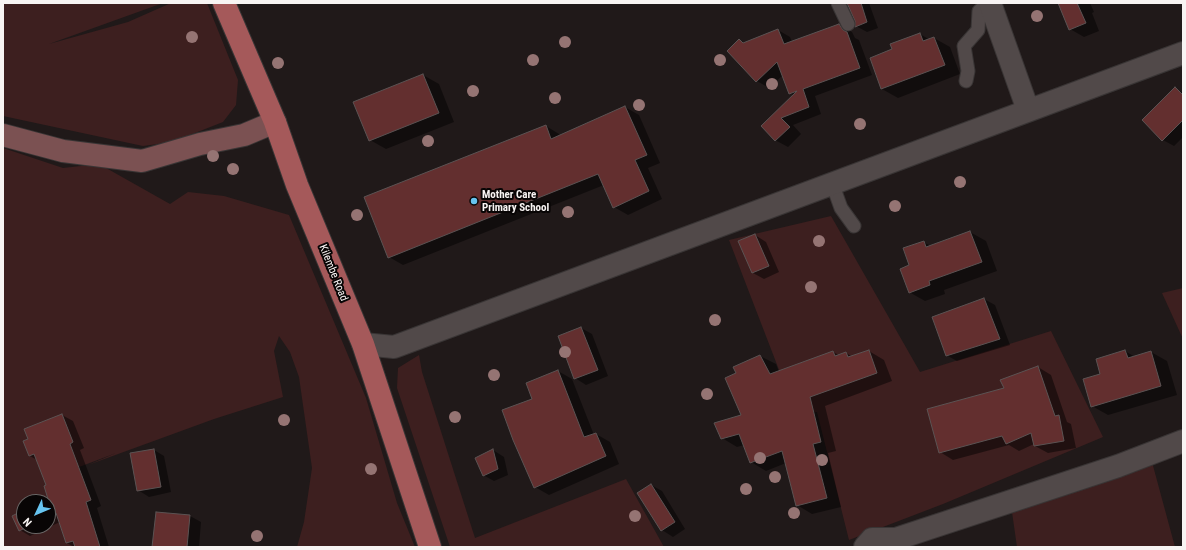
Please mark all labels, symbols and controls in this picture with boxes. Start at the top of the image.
place label: Mother Care Primary School [482,188,549,214]
marker: Mother Care Primary School [469,196,479,206]
street label: Kilembe Road [316,243,350,303]
north arrow [16,494,56,534]
text: N [21,515,35,529]

